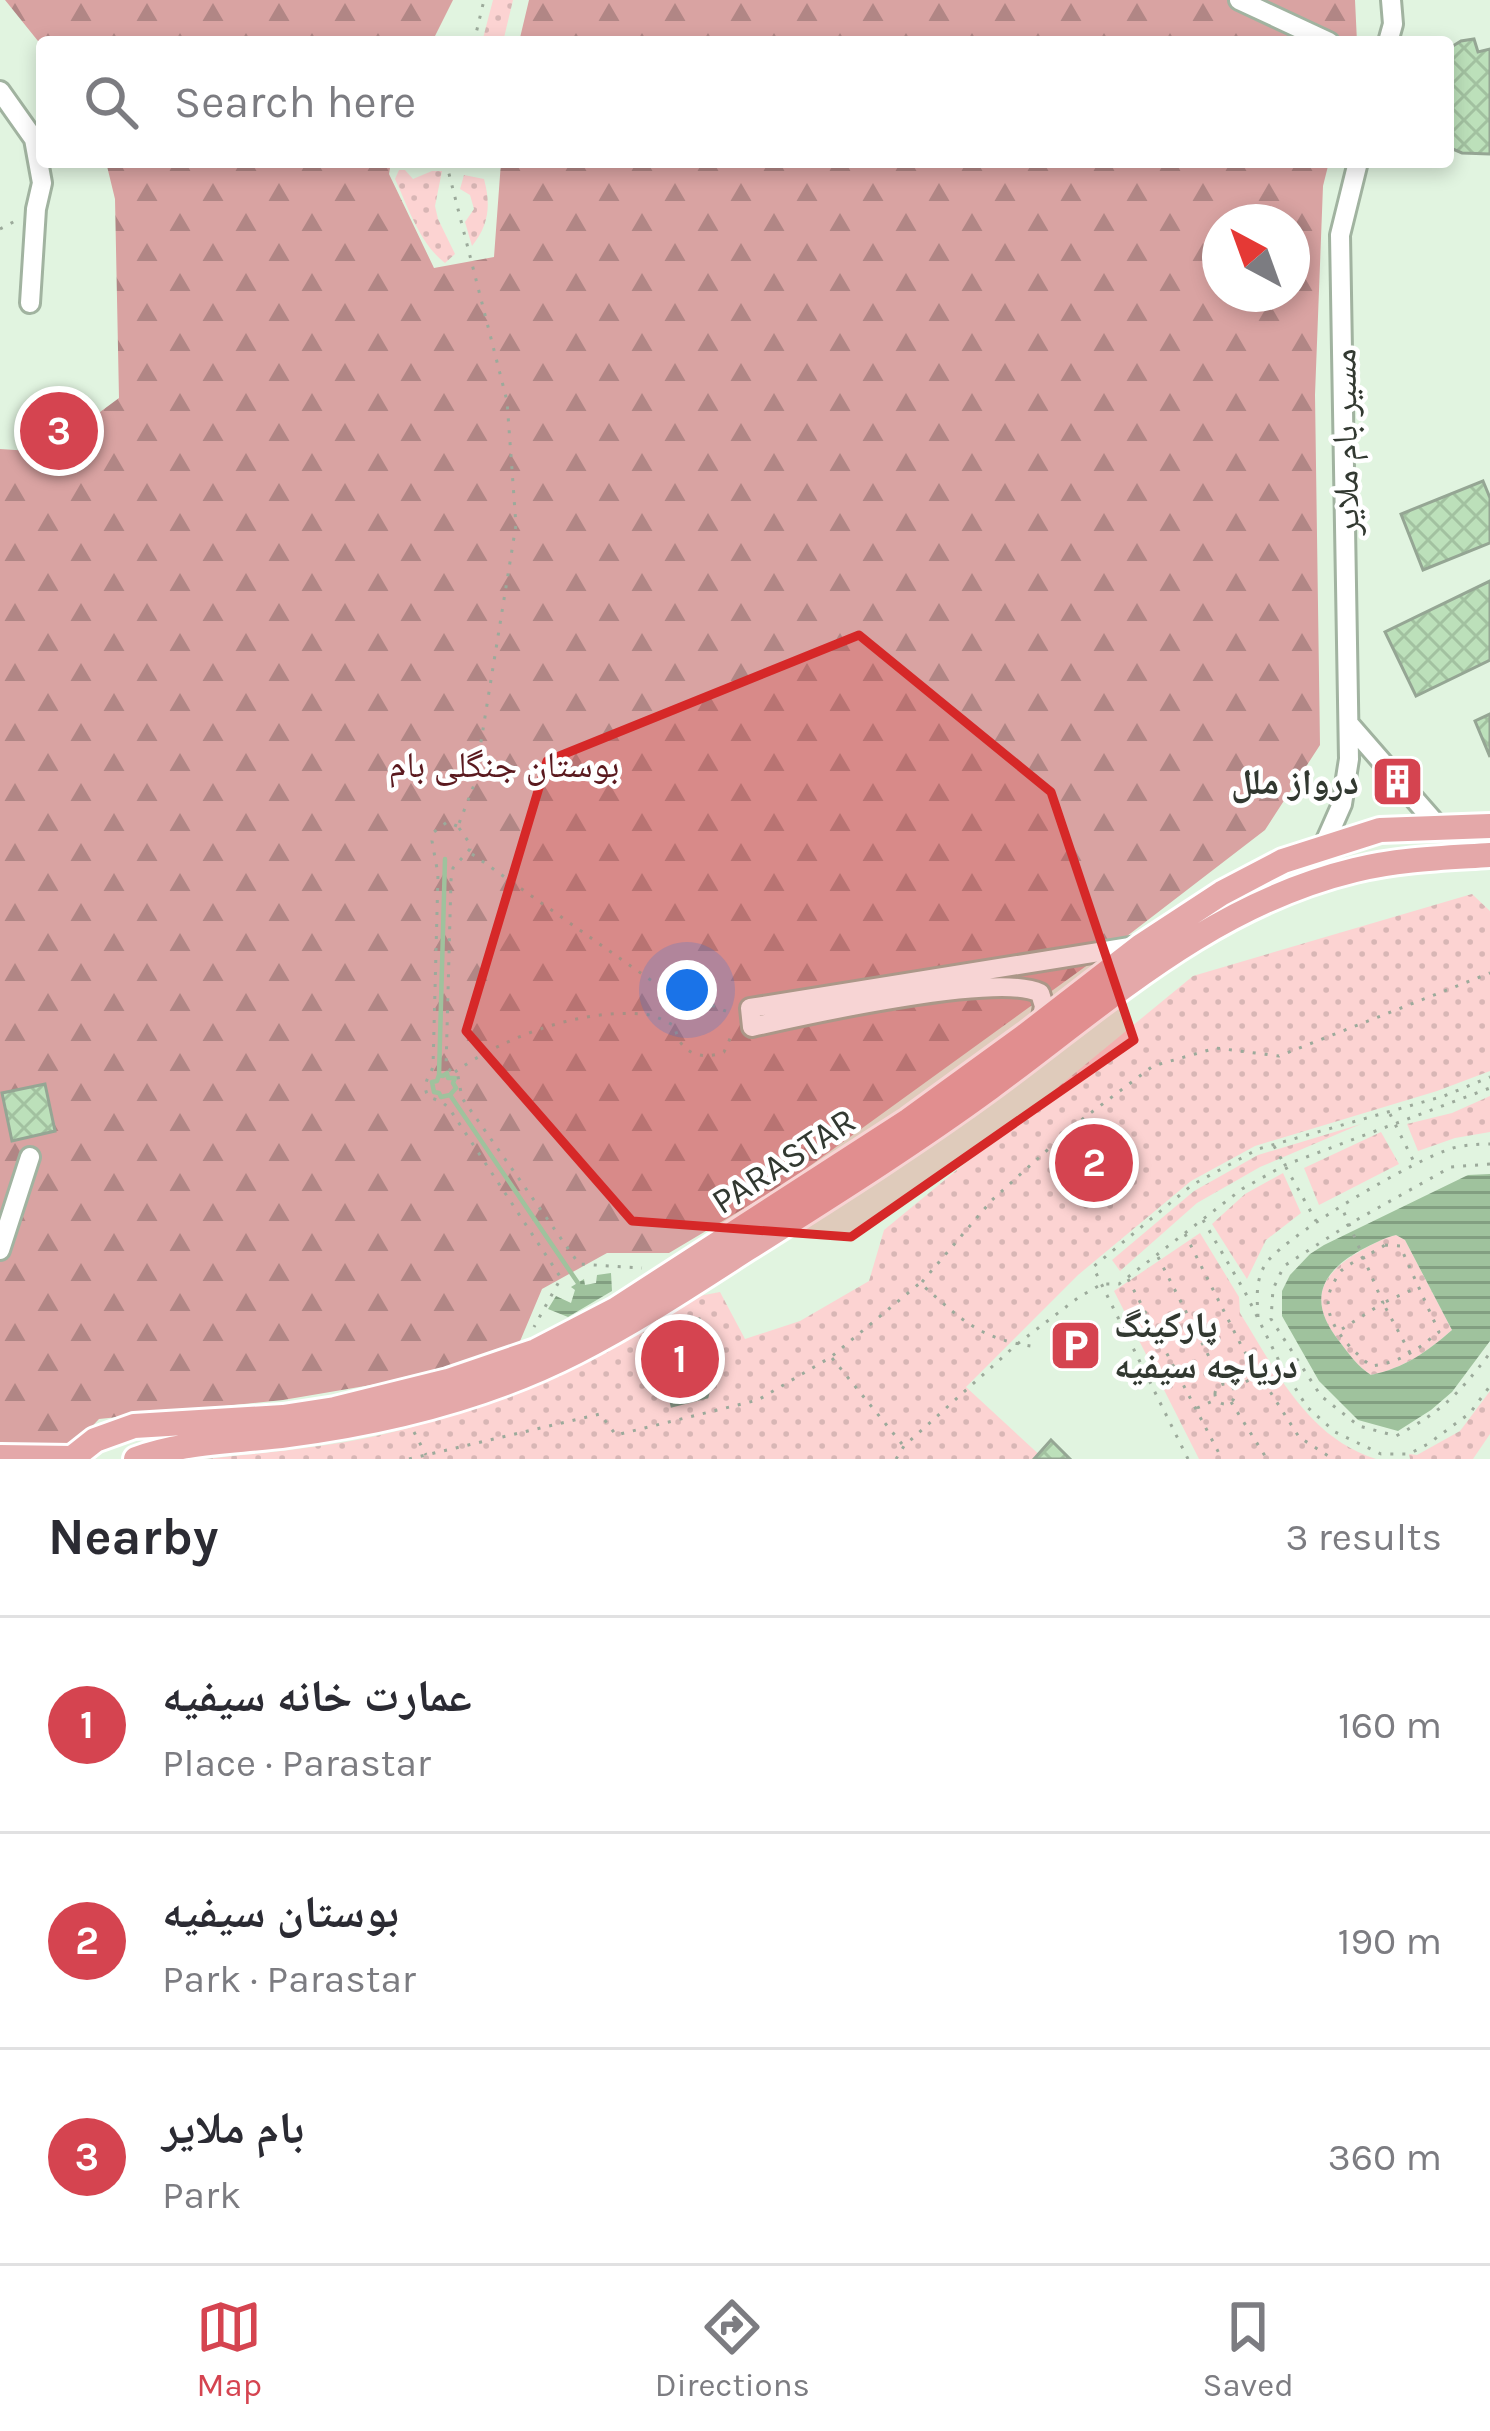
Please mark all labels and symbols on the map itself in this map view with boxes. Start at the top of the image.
north arrow [1202,204,1310,312]
street label: مسیر بام ملایر [1322,348,1370,537]
pin: 3 [20,386,98,476]
park label: بوستان جنگلی بام [389,744,619,788]
building icon: درواز ملل [1370,753,1426,809]
place label: درواز ملل [1231,761,1359,804]
your location [657,960,717,1020]
street label: PARASTAR [704,1099,863,1223]
pin: 2 [1055,1118,1133,1208]
place label: پارکینگ دریاچه سیفیه [1114,1304,1298,1387]
pin: 1 [641,1314,719,1404]
parking icon: پارکینگ دریاچه سیفیه [1047,1317,1103,1373]

